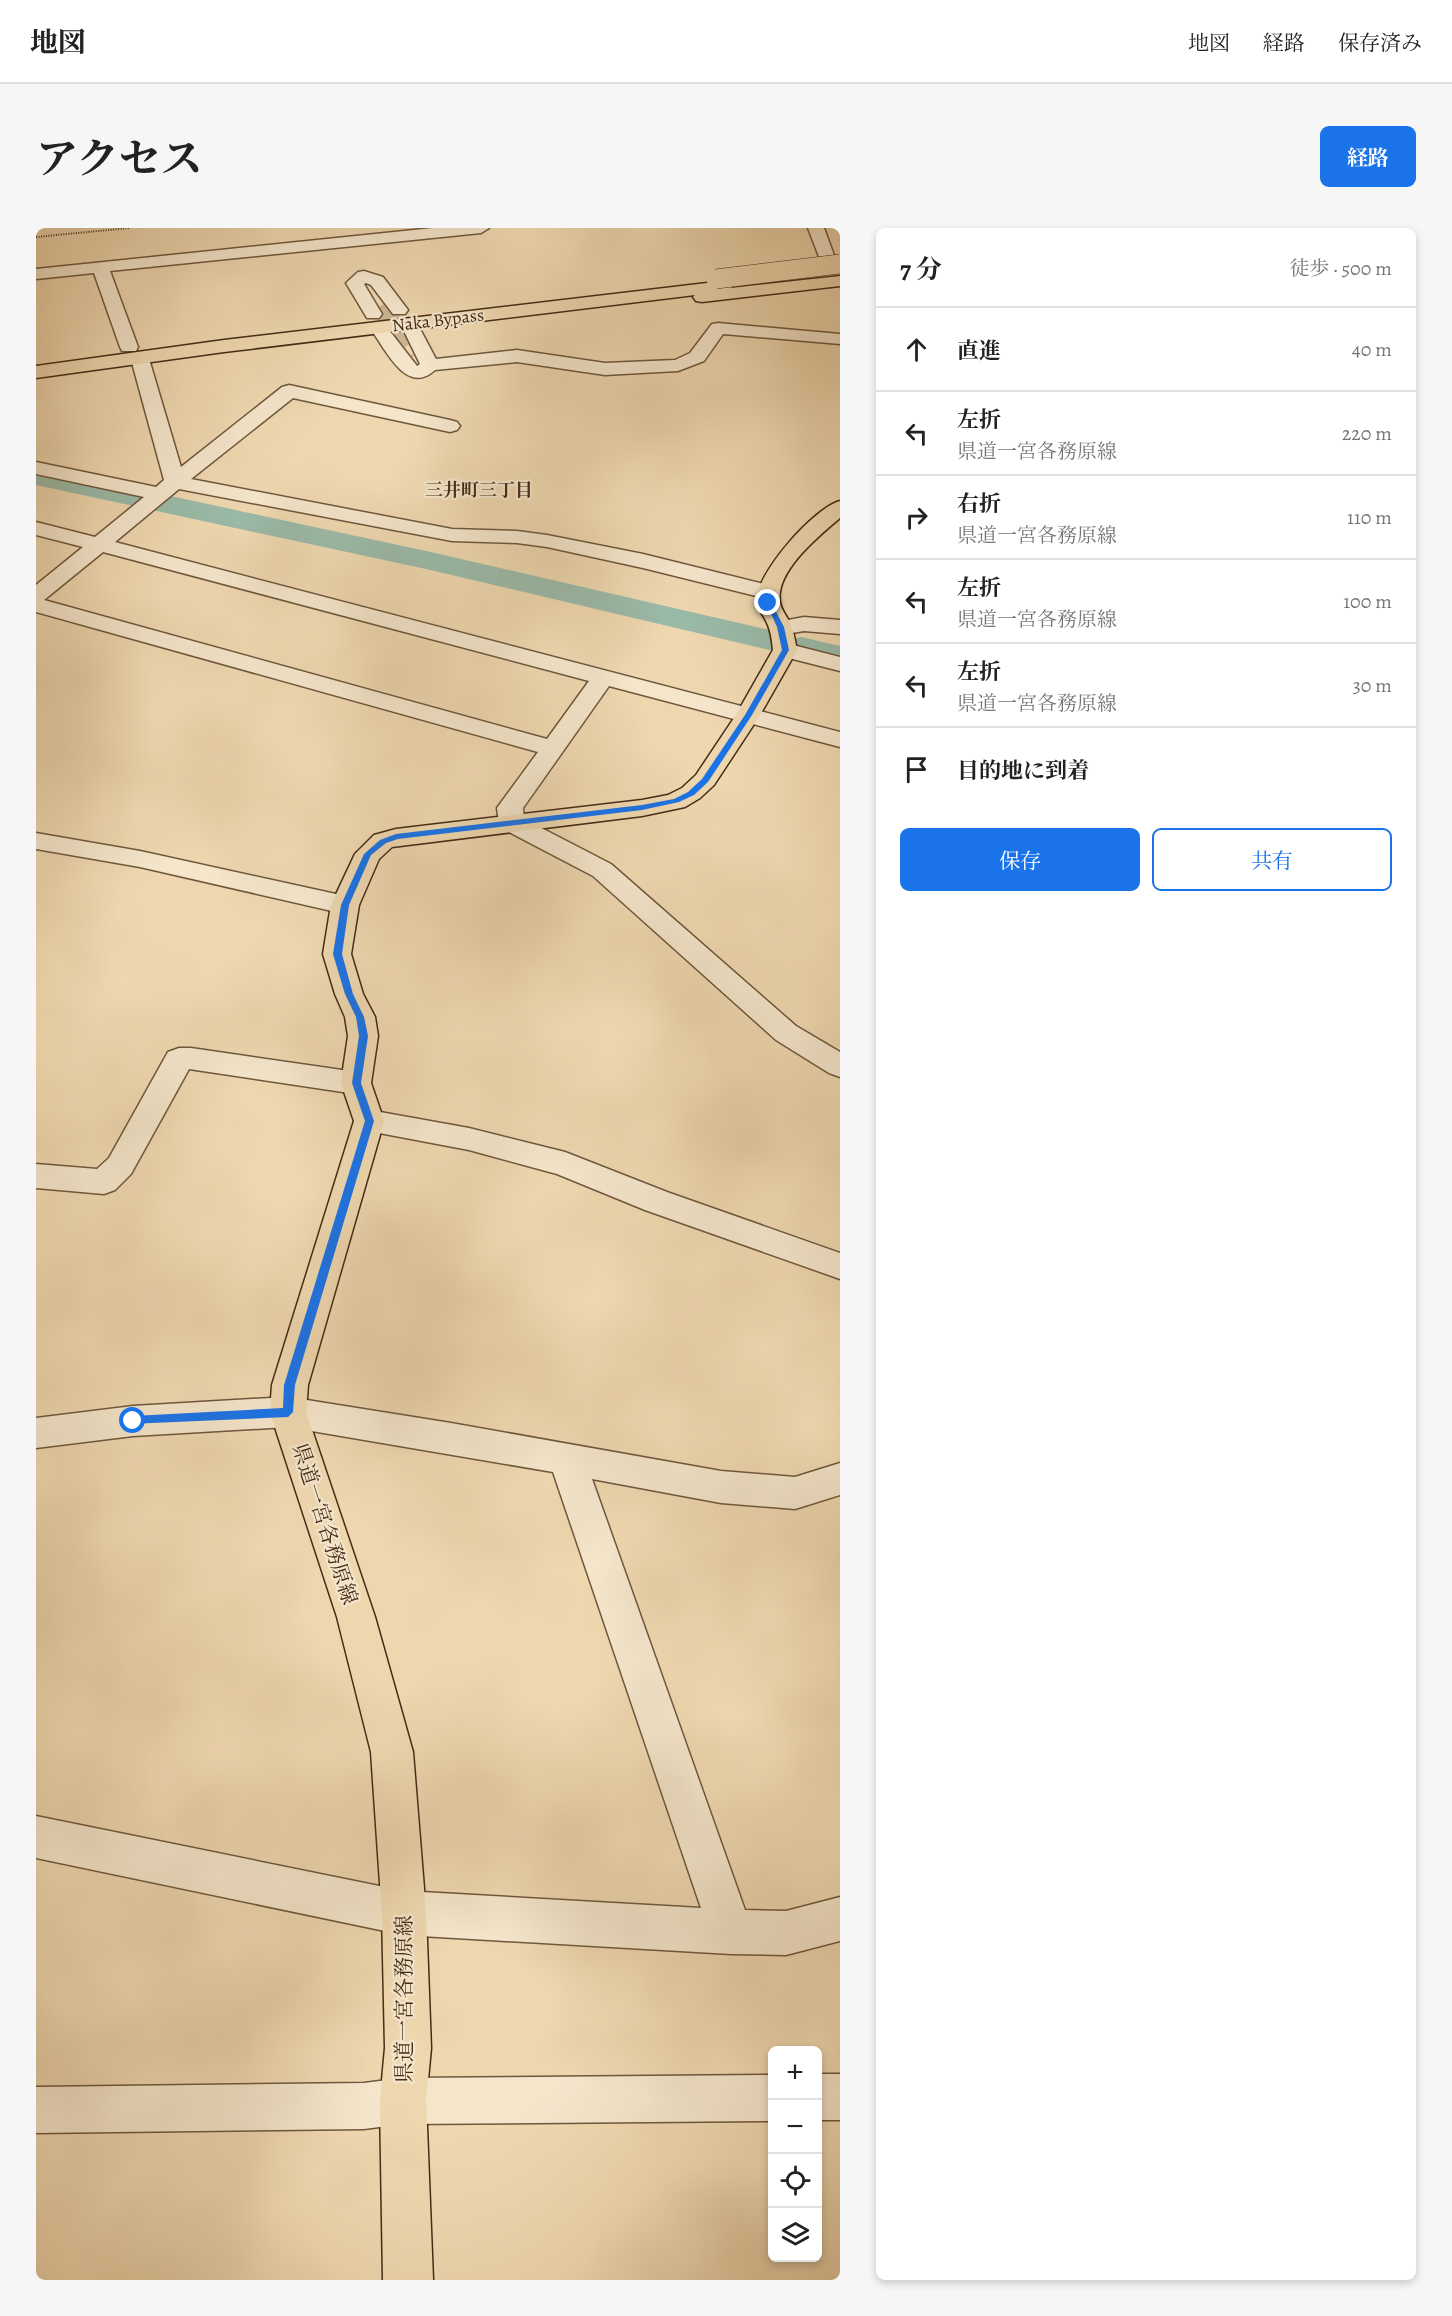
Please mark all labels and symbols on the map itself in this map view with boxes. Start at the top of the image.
street label: Naka Bypass [391,302,485,338]
district label: 三井町三丁目 [425,478,533,502]
route end [754,589,780,615]
route start [119,1407,145,1433]
street label: 県道一宮各務原線 [286,1440,364,1608]
street label: 県道一宮各務原線 [390,1915,418,2083]

